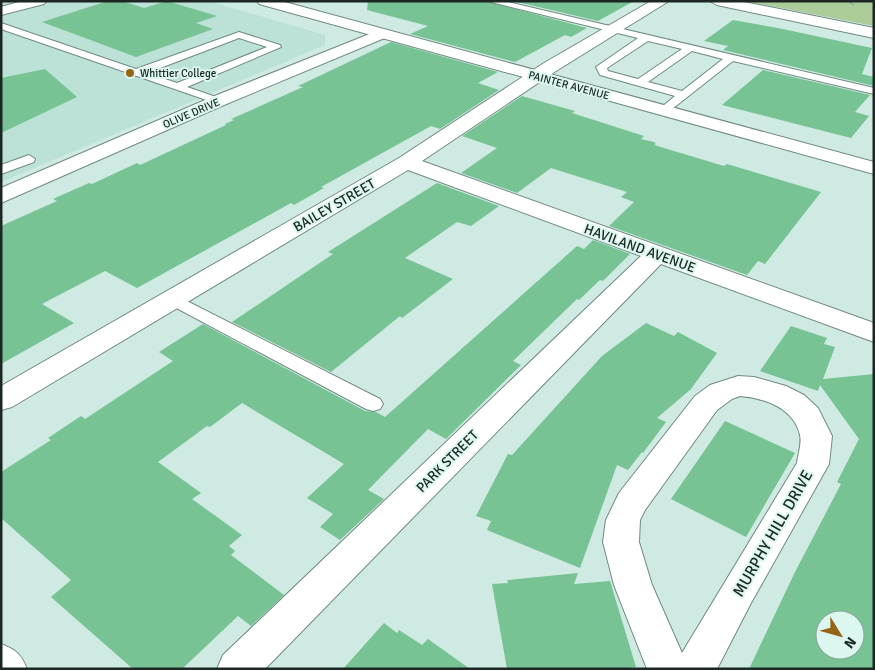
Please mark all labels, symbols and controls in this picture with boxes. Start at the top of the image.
marker: Whittier College [124,67,136,79]
place label: Whittier College [140,67,216,80]
street label: PAINTER AVENUE [527,68,611,103]
street label: OLIVE DRIVE [161,96,222,131]
street label: BAILEY STREET [290,175,378,236]
street label: HAVILAND AVENUE [582,220,698,277]
street label: PARK STREET [413,427,482,496]
street label: MURPHY HILL DRIVE [728,467,817,600]
north arrow [815,610,865,660]
text: N [840,634,860,652]

